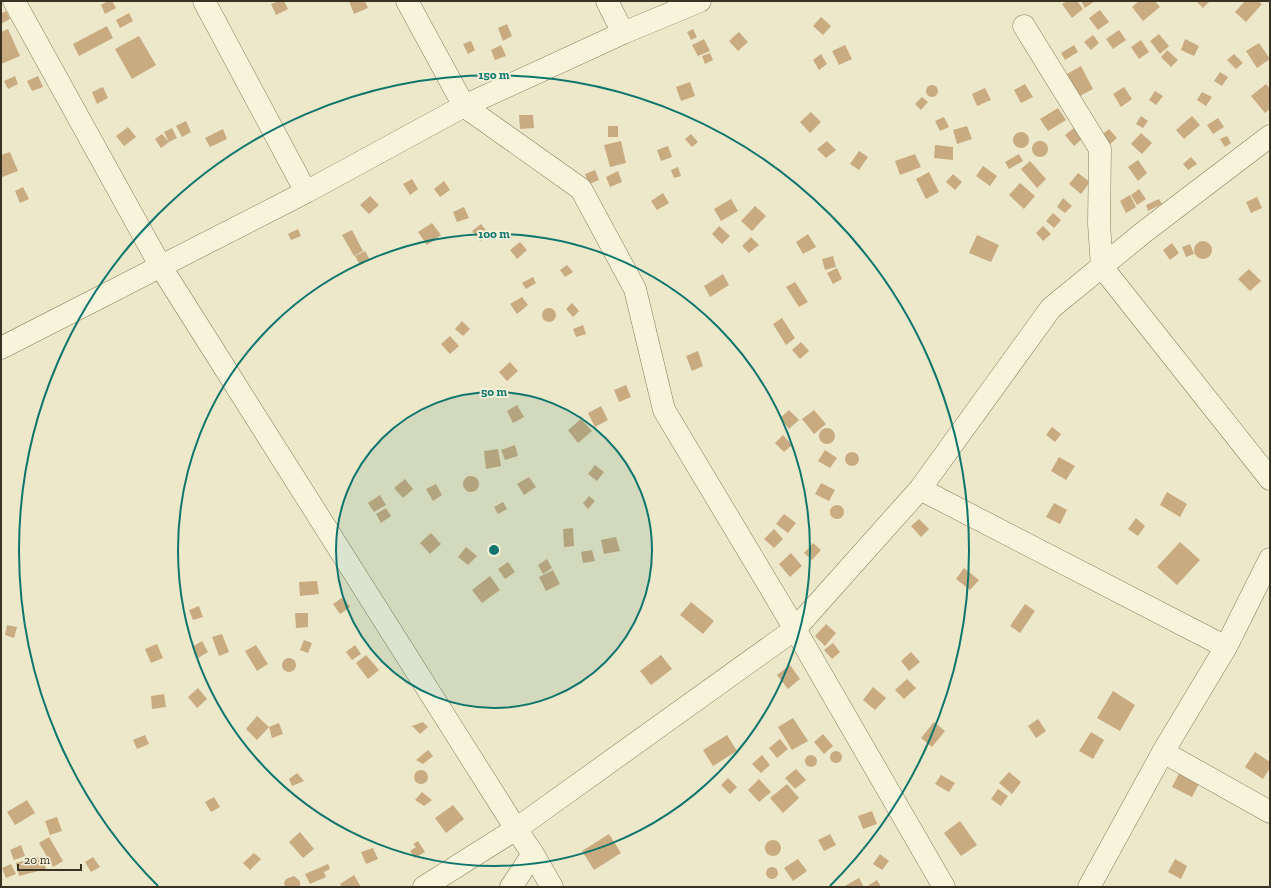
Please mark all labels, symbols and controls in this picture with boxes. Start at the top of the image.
text: 150 m [479,68,510,82]
text: 100 m [478,227,510,241]
text: 50 m [481,385,507,399]
centre of rings [487,543,501,557]
scale bar [18,846,81,872]
text: 20 m [24,853,51,867]

